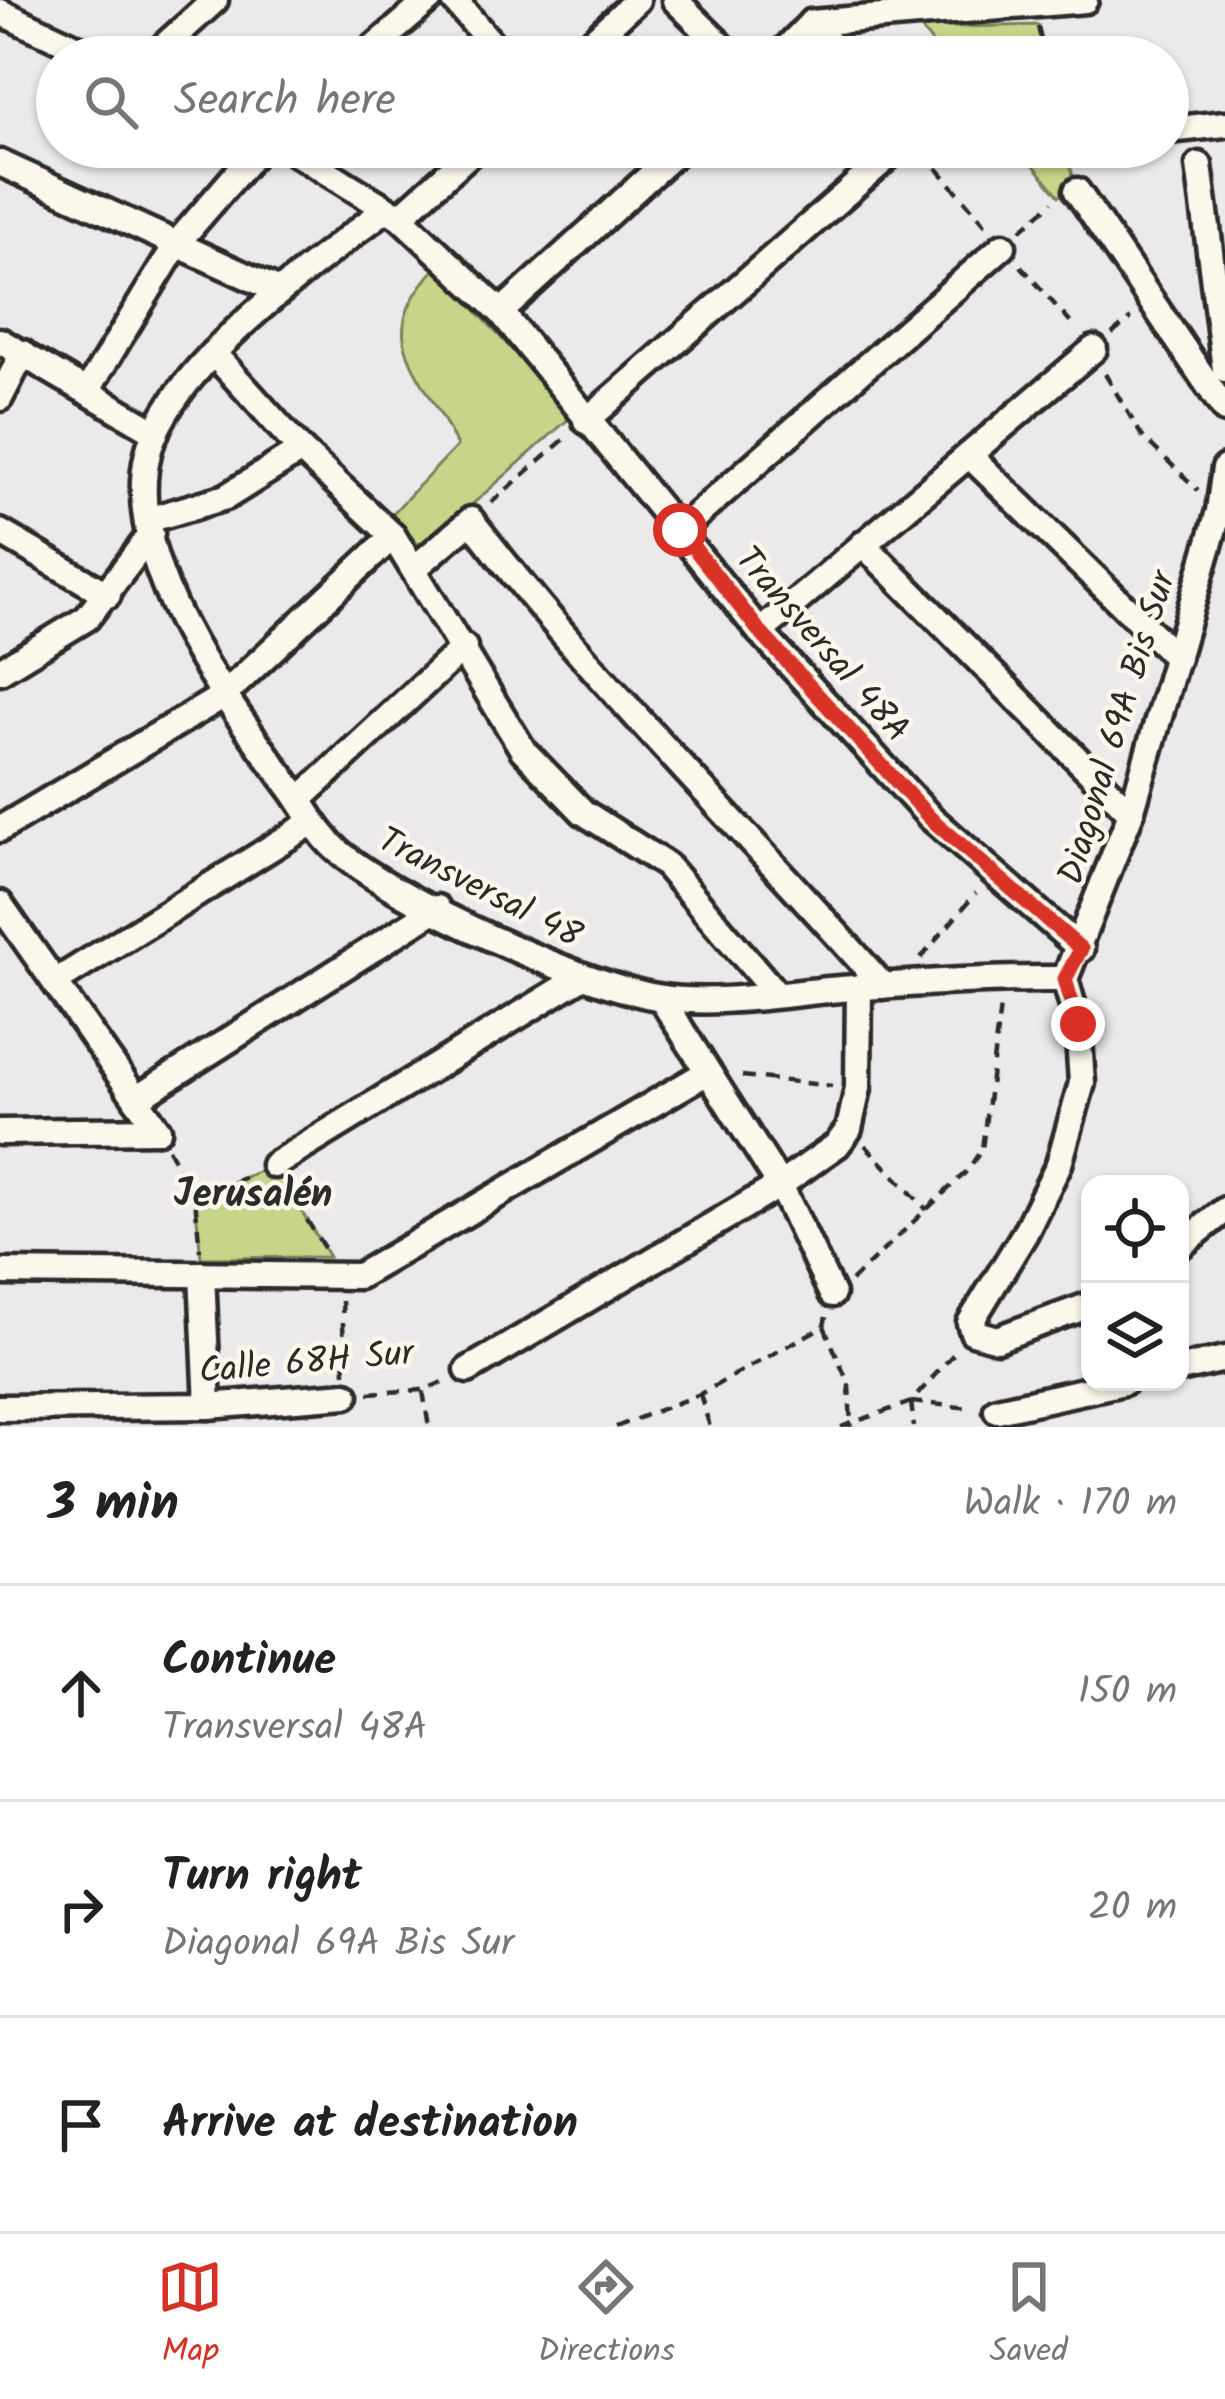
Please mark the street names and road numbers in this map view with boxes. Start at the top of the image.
street label: Transversal 48A [720,534,923,756]
street label: Diagonal 69A Bis Sur [1044,562,1194,892]
street label: Transversal 48 [367,813,592,965]
street label: Calle 68H Sur [197,1326,418,1401]

